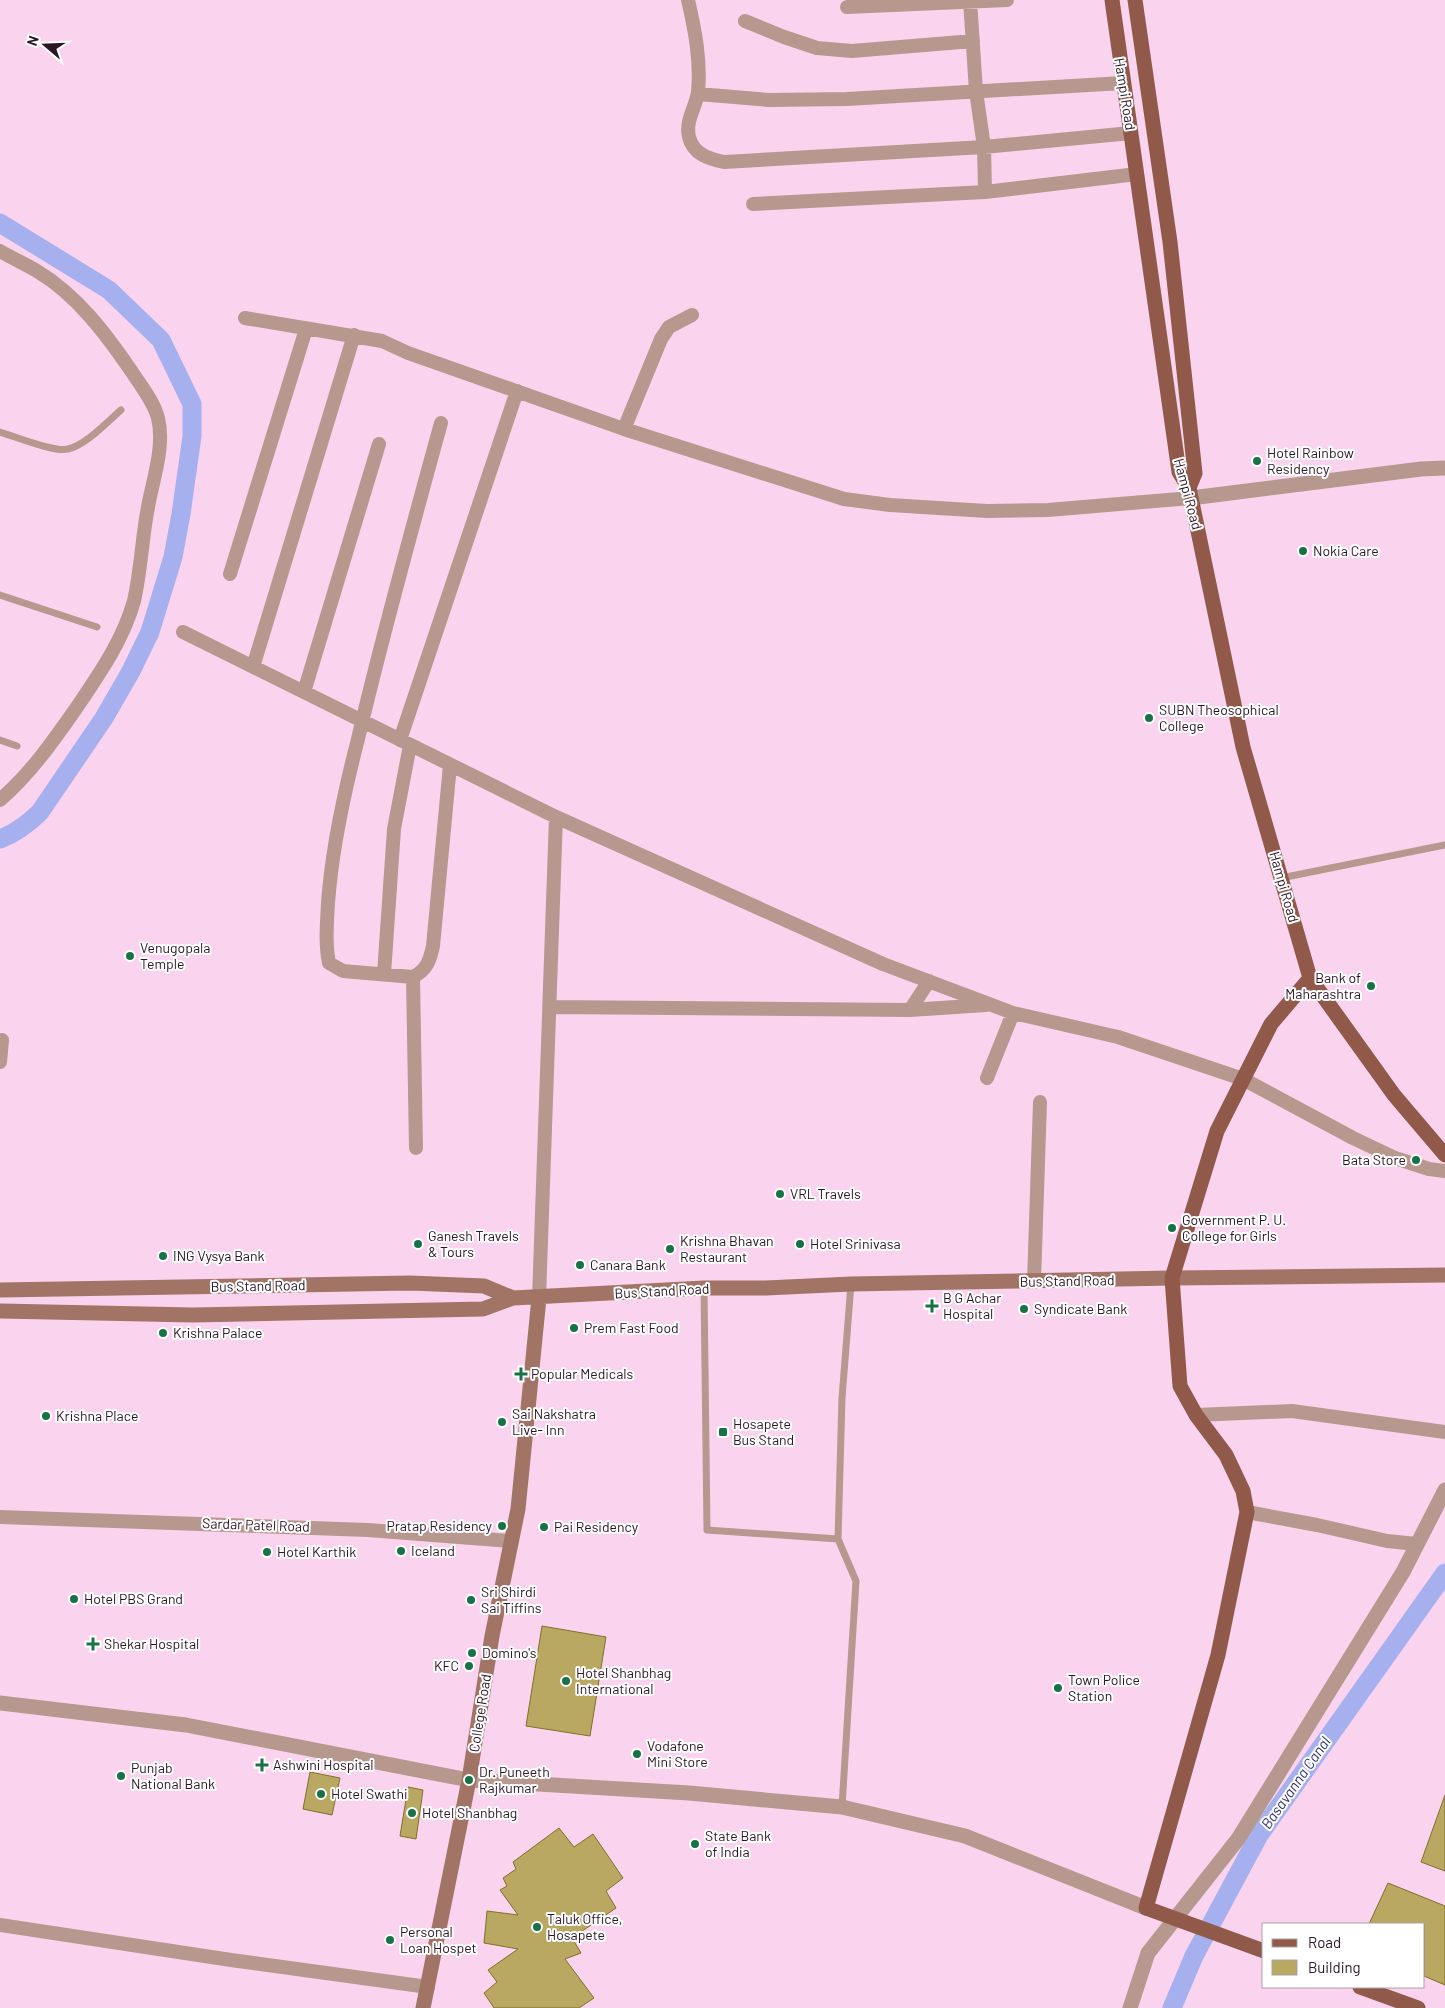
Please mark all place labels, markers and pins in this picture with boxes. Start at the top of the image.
place label: Hotel Rainbow Residency [1267,444,1354,477]
marker: Hotel Rainbow Residency [1251,455,1263,467]
place label: Nokia Care [1313,542,1379,559]
marker: Nokia Care [1297,545,1309,557]
place label: SUBN Theosophical College [1159,701,1279,734]
marker: SUBN Theosophical College [1143,712,1155,724]
place label: Venugopala Temple [140,939,210,972]
marker: Venugopala Temple [124,950,136,962]
place label: Bank of Maharashtra [1285,969,1361,1002]
marker: Bank of Maharashtra [1365,980,1377,992]
place label: Bata Store [1342,1151,1406,1168]
marker: Bata Store [1410,1154,1422,1166]
place label: VRL Travels [790,1185,861,1202]
marker: VRL Travels [774,1188,786,1200]
place label: Government P. U. College for Girls [1182,1211,1286,1244]
marker: Government P. U. College for Girls [1166,1222,1178,1234]
place label: Ganesh Travels & Tours [428,1227,519,1260]
place label: Krishna Bhavan Restaurant [680,1232,774,1265]
place label: Hotel Srinivasa [810,1235,901,1252]
marker: Ganesh Travels & Tours [412,1238,424,1250]
marker: Hotel Srinivasa [794,1238,806,1250]
marker: Krishna Bhavan Restaurant [664,1243,676,1255]
place label: ING Vysya Bank [173,1247,265,1264]
marker: ING Vysya Bank [157,1250,169,1262]
place label: Canara Bank [590,1256,666,1273]
marker: Canara Bank [574,1259,586,1271]
place label: B G Achar Hospital [943,1289,1001,1322]
marker: B G Achar Hospital [925,1299,939,1313]
place label: Syndicate Bank [1034,1300,1127,1317]
marker: Syndicate Bank [1018,1303,1030,1315]
place label: Prem Fast Food [584,1319,679,1336]
marker: Prem Fast Food [568,1322,580,1334]
place label: Krishna Palace [173,1324,262,1341]
marker: Krishna Palace [157,1327,169,1339]
place label: Popular Medicals [531,1365,634,1382]
marker: Popular Medicals [515,1368,527,1380]
place label: Sai Nakshatra Live- Inn [512,1405,596,1438]
place label: Krishna Place [56,1407,138,1424]
marker: Krishna Place [40,1410,52,1422]
place label: Hosapete Bus Stand [733,1415,794,1448]
marker: Sai Nakshatra Live- Inn [496,1416,508,1428]
marker: Hosapete Bus Stand [717,1426,729,1438]
place label: Pratap Residency [386,1517,493,1534]
place label: Pai Residency [554,1518,639,1535]
marker: Pratap Residency [496,1520,508,1532]
marker: Pai Residency [538,1521,550,1533]
place label: Iceland [411,1542,455,1559]
place label: Hotel Karthik [277,1543,356,1560]
marker: Iceland [395,1545,407,1557]
marker: Hotel Karthik [261,1546,273,1558]
place label: Sri Shirdi Sai Tiffins [481,1583,542,1616]
place label: Hotel PBS Grand [84,1590,183,1607]
marker: Hotel PBS Grand [68,1593,80,1605]
marker: Sri Shirdi Sai Tiffins [465,1594,477,1606]
place label: Shekar Hospital [104,1635,199,1652]
marker: Shekar Hospital [86,1637,100,1651]
place label: Domino's [482,1644,537,1661]
marker: Domino's [466,1647,478,1659]
place label: KFC [434,1657,459,1674]
marker: KFC [463,1660,475,1672]
place label: Hotel Shanbhag International [576,1664,671,1697]
place label: Town Police Station [1068,1671,1140,1704]
marker: Hotel Shanbhag International [560,1675,572,1687]
marker: Town Police Station [1052,1682,1064,1694]
place label: Vodafone Mini Store [647,1737,708,1770]
marker: Vodafone Mini Store [631,1748,643,1760]
place label: Ashwini Hospital [273,1756,374,1773]
marker: Ashwini Hospital [255,1758,269,1772]
place label: Punjab National Bank [131,1759,215,1792]
place label: Dr. Puneeth Rajkumar [479,1763,550,1796]
marker: Punjab National Bank [115,1770,127,1782]
marker: Dr. Puneeth Rajkumar [463,1774,475,1786]
place label: Hotel Swathi [331,1785,408,1802]
marker: Hotel Swathi [315,1788,327,1800]
place label: Hotel Shanbhag [422,1804,517,1821]
marker: Hotel Shanbhag [406,1807,418,1819]
place label: State Bank of India [705,1827,771,1860]
marker: State Bank of India [689,1838,701,1850]
place label: Taluk Office, Hosapete [547,1910,622,1943]
marker: Taluk Office, Hosapete [531,1921,543,1933]
place label: Personal Loan Hospet [400,1923,477,1956]
marker: Personal Loan Hospet [384,1934,396,1946]

